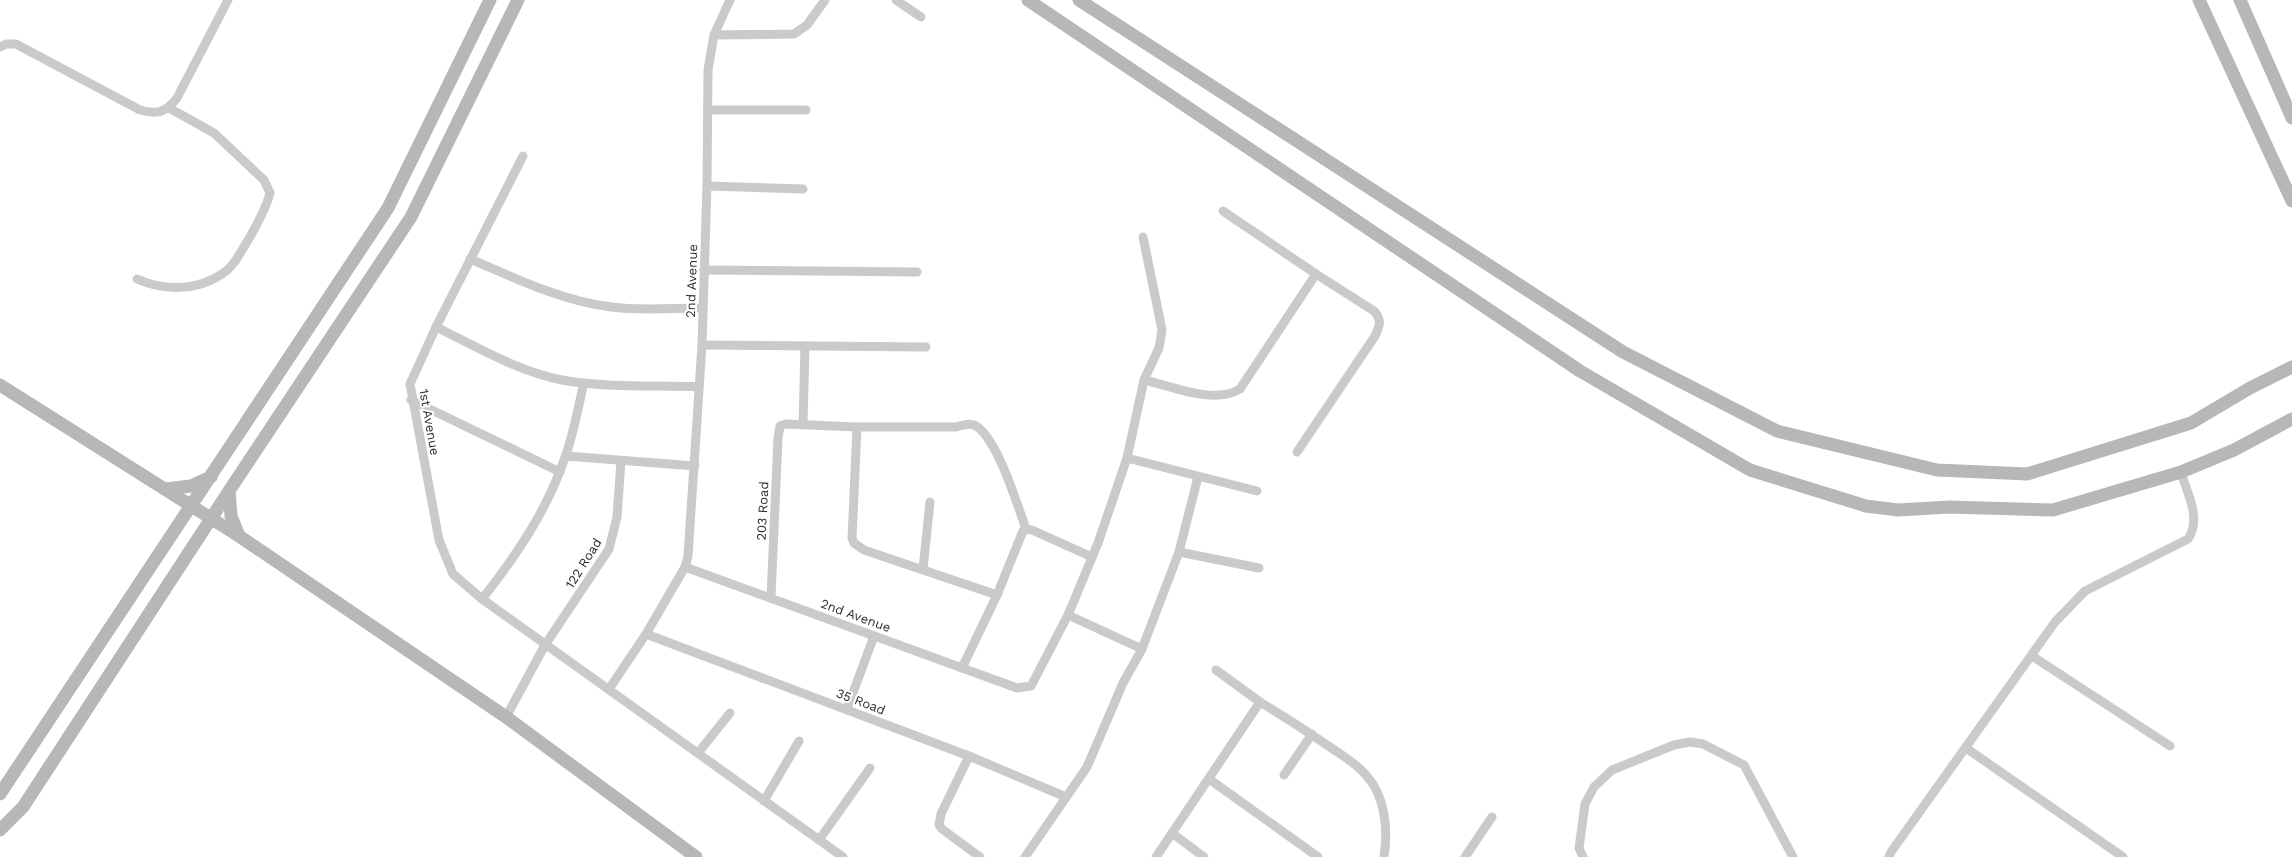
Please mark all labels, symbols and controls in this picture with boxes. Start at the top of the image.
street label: 2nd Avenue [683,244,700,318]
street label: 1st Avenue [416,388,443,457]
street label: 203 Road [753,481,772,541]
street label: 122 Road [562,535,605,591]
street label: 2nd Avenue [819,596,893,635]
street label: 35 Road [834,685,887,718]

